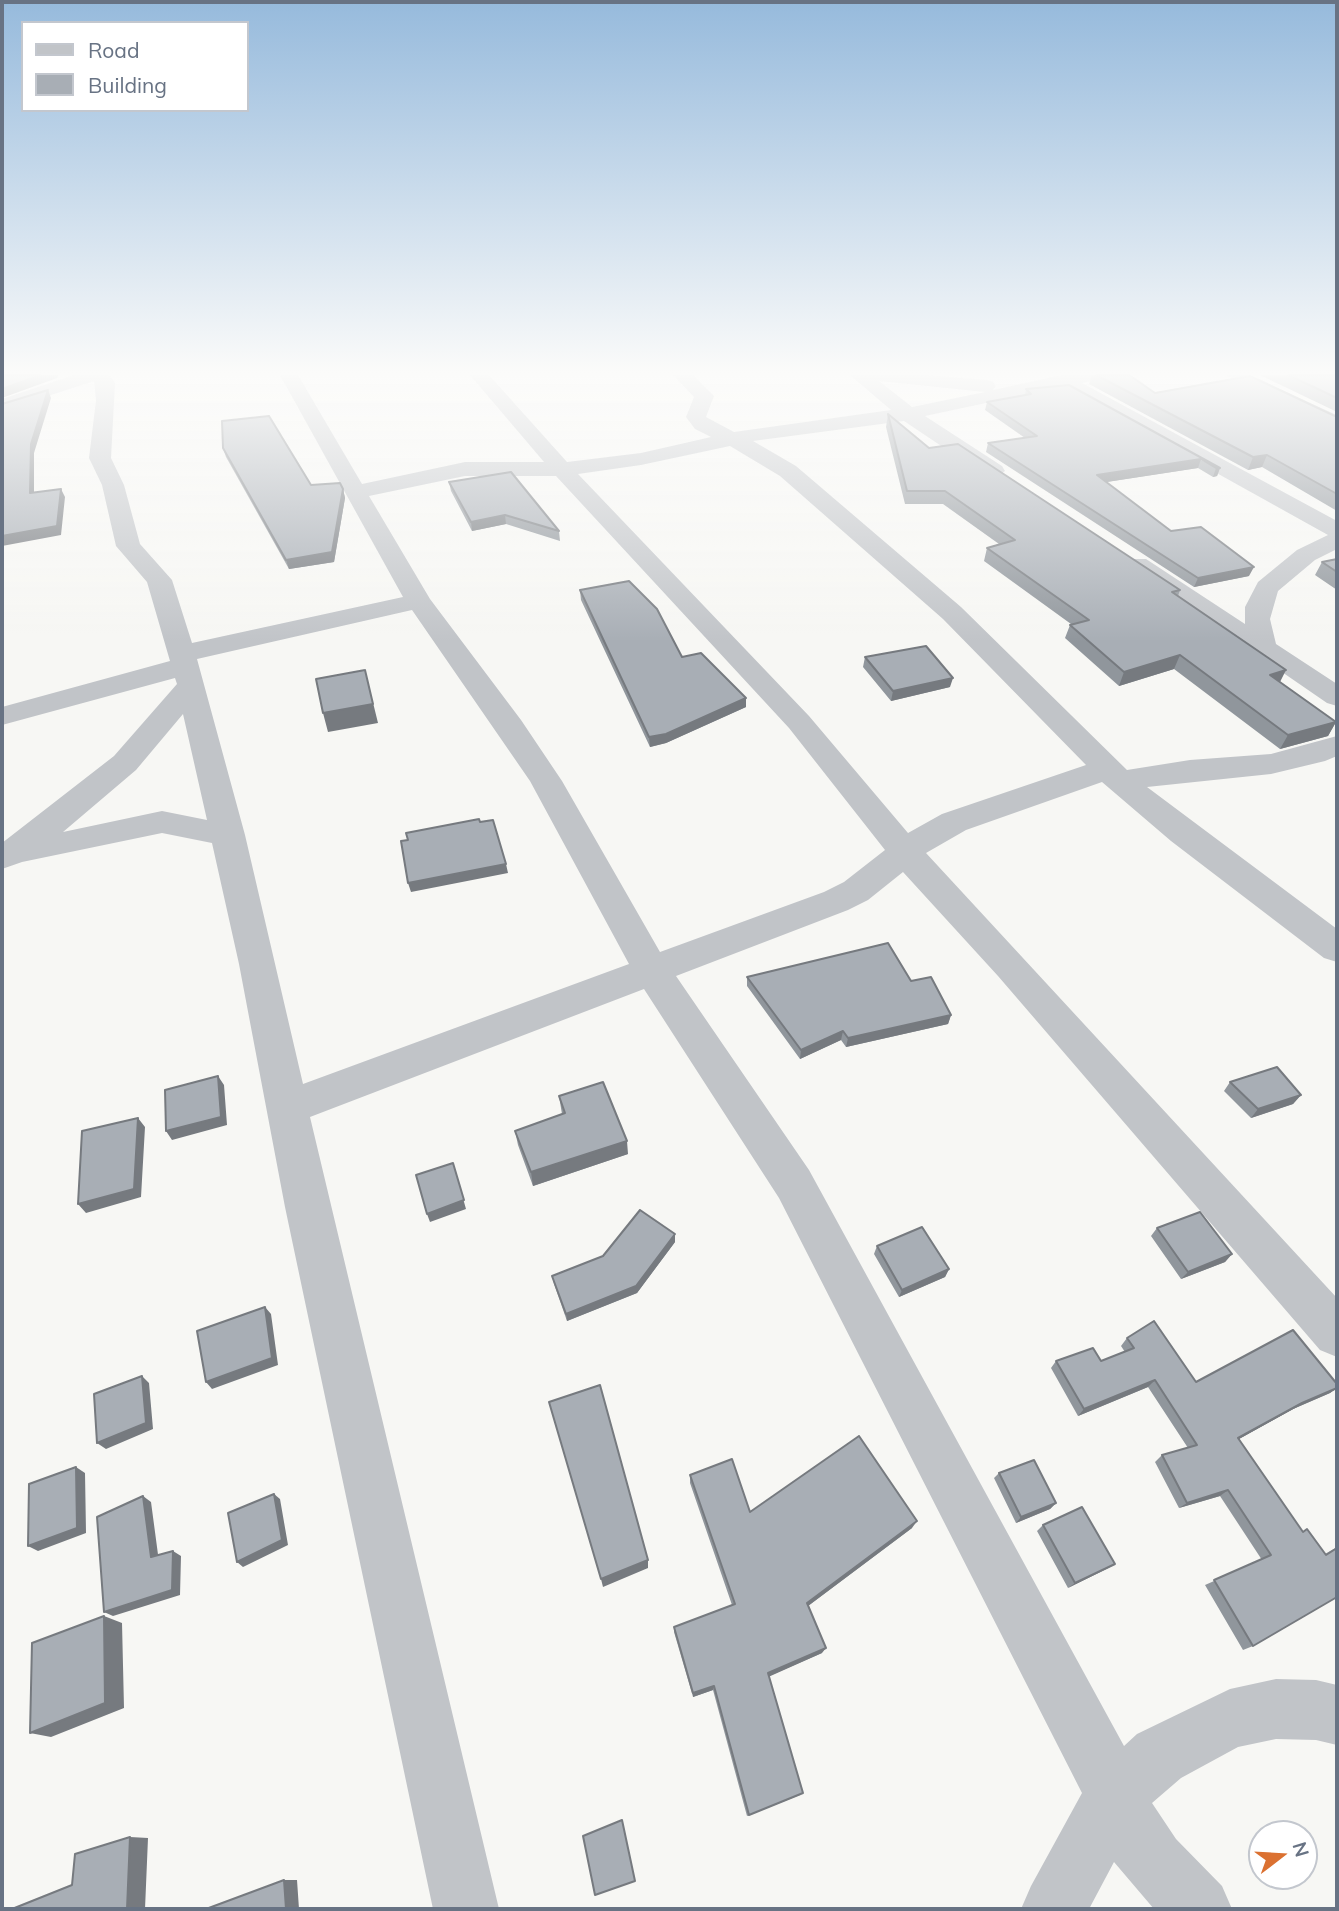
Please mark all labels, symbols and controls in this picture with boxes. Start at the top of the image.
legend [21,21,248,112]
text: Road [88,37,139,63]
text: Building [88,72,167,98]
north arrow [1248,1820,1318,1890]
text: N [1288,1839,1315,1860]

